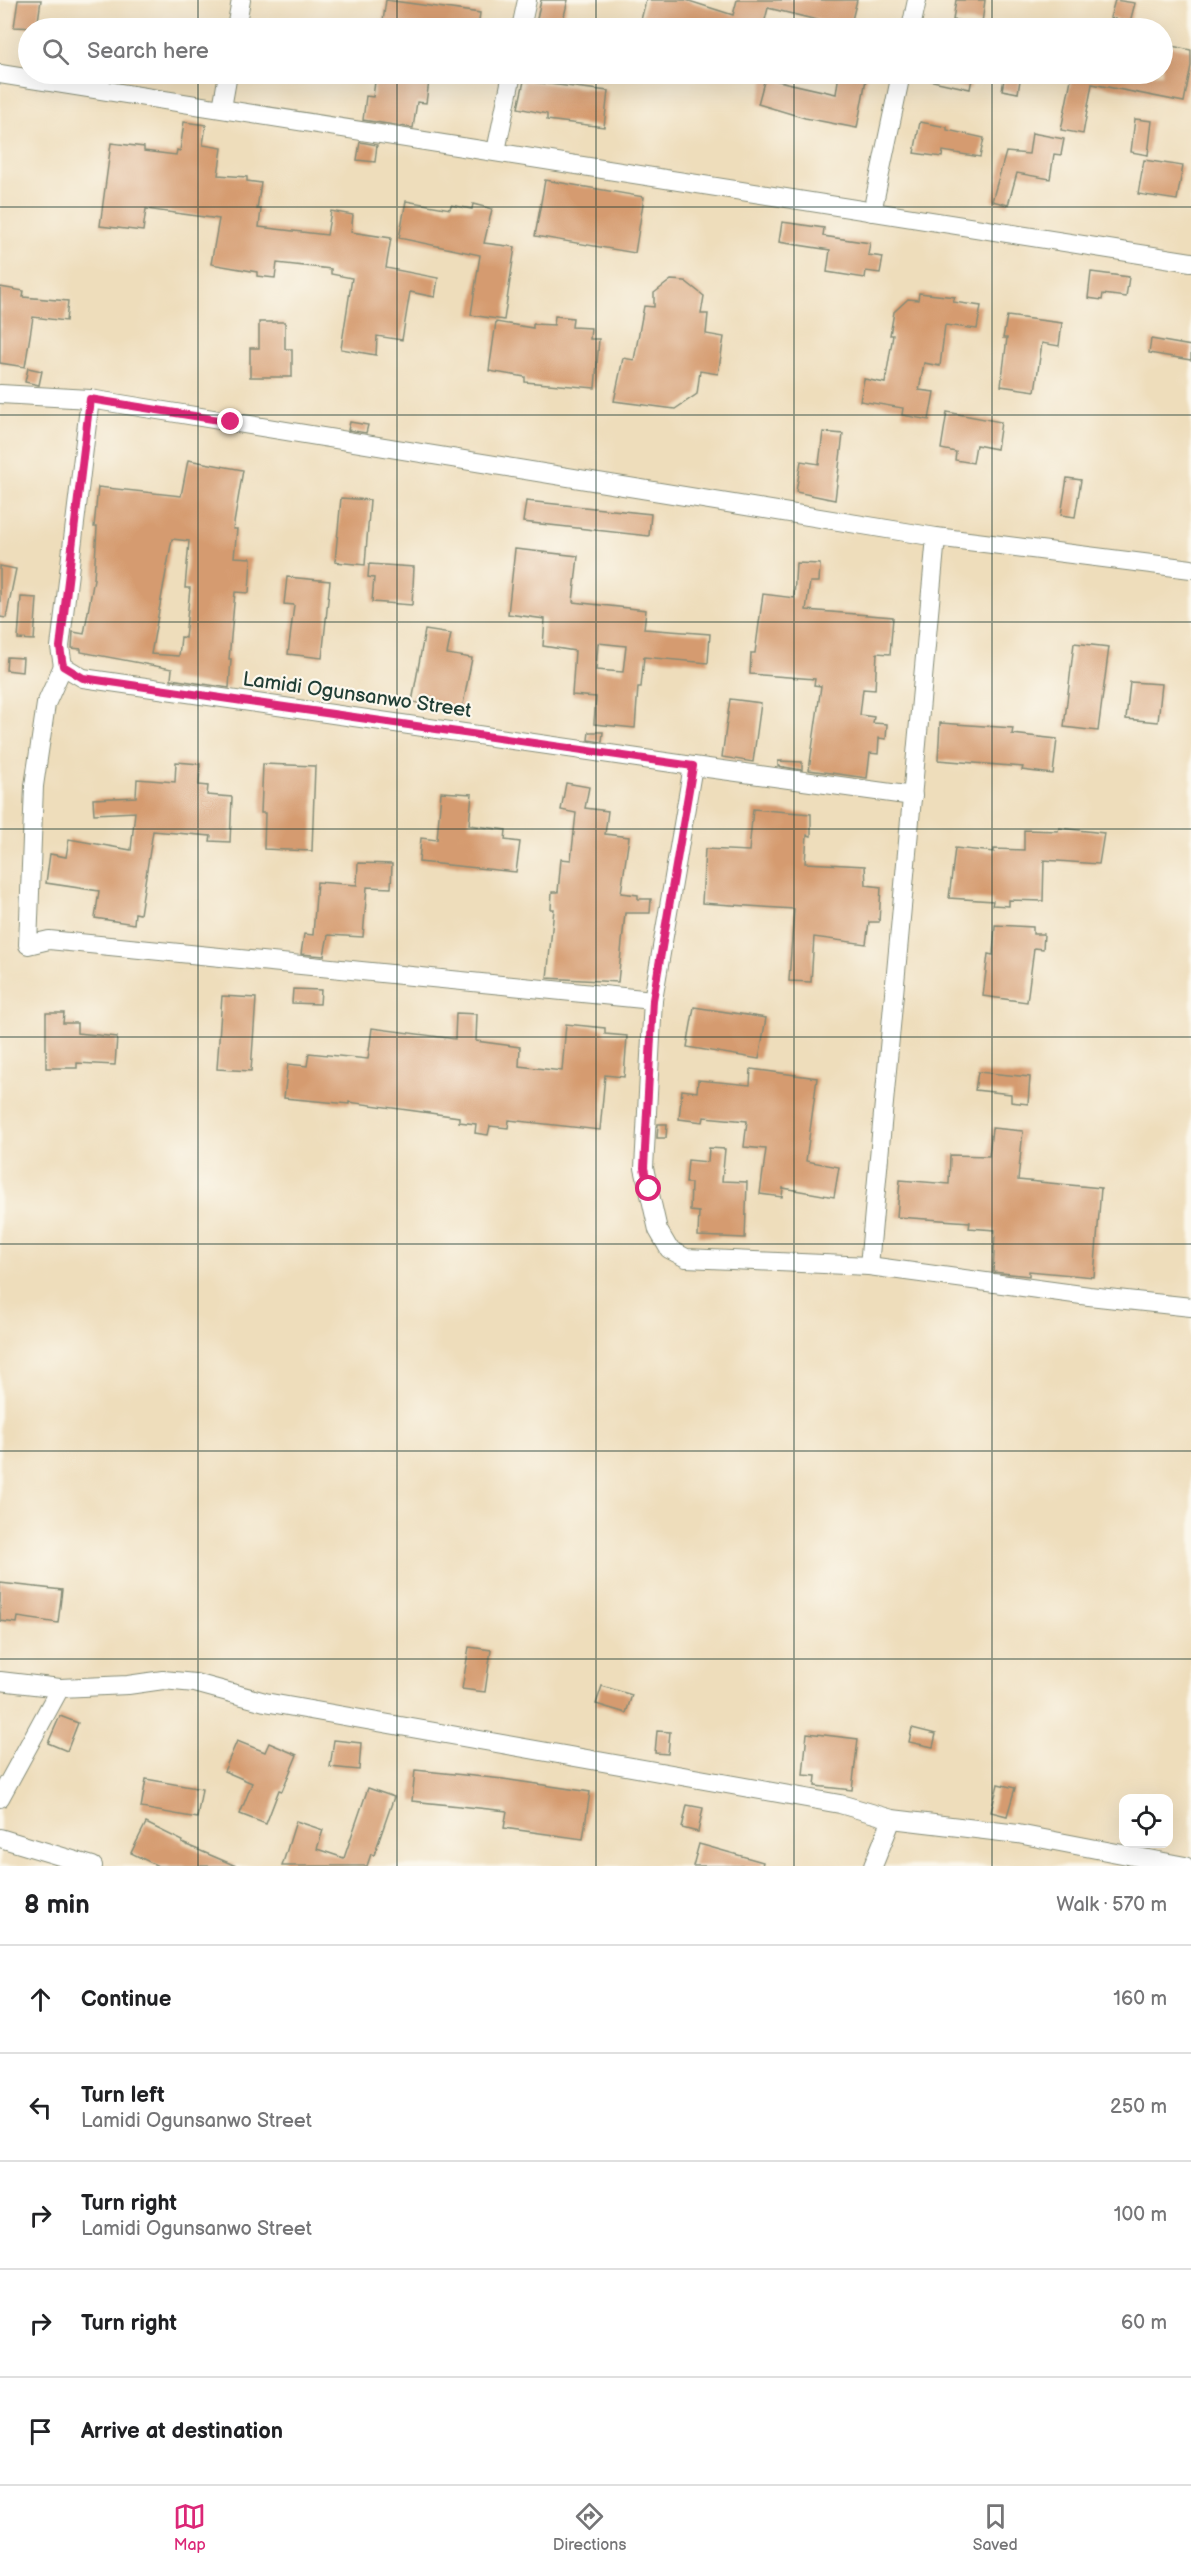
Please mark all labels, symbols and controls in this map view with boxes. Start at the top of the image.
search box [18,18,1173,84]
icon: search [39,35,72,68]
text: Search here [87,38,209,65]
route end [217,408,243,434]
street label: Lamidi Ogunsanwo Street [241,667,473,723]
route start [635,1175,661,1201]
map controls [1119,1794,1173,1848]
button: locate [1119,1794,1173,1848]
text: 8 min [24,1890,90,1921]
text: Walk · 570 m [1056,1893,1167,1917]
icon: ahead [24,1983,57,2016]
text: Continue [81,1986,171,2013]
text: 160 m [1113,1987,1167,2011]
text: Turn left [81,2082,165,2109]
icon: left [24,2091,57,2124]
text: 250 m [1110,2095,1167,2119]
text: Lamidi Ogunsanwo Street [81,2109,312,2133]
text: Turn right [81,2190,177,2217]
icon: right [24,2199,57,2232]
text: 100 m [1114,2203,1167,2227]
text: Lamidi Ogunsanwo Street [81,2217,312,2241]
icon: right [24,2307,57,2340]
text: Turn right [81,2310,177,2337]
text: 60 m [1121,2311,1167,2335]
icon: arrive [24,2415,57,2448]
text: Arrive at destination [81,2418,283,2445]
tab: Map [173,2500,206,2555]
tab: Directions [553,2500,626,2555]
tab: Saved [973,2500,1018,2555]

